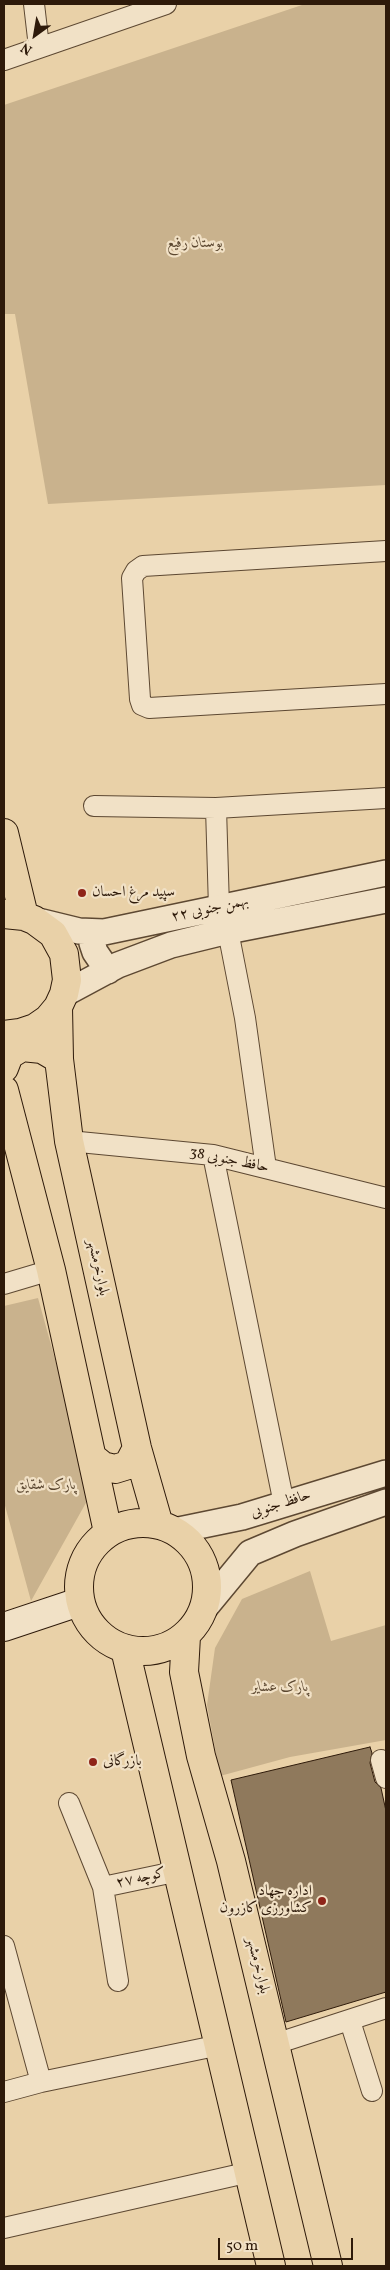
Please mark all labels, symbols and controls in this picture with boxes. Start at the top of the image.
north arrow [10,10,60,60]
text: N [17,37,36,59]
park label: بوستان رفیع [167,235,223,253]
place label: سپید مرغ احسان [92,884,175,902]
marker: سپید مرغ احسان [76,887,88,899]
street label: ۲۲ بهمن جنوبی [170,893,250,927]
street label: حافظ جنوبی 38 [188,1144,270,1178]
street label: بلوارخرمشهر [82,1238,112,1298]
park label: پارک شقایق [16,1477,76,1495]
street label: حافظ جنوبی [249,1487,313,1523]
park label: پارک عشایر [251,1679,309,1697]
place label: بازرگانی [103,1753,142,1771]
marker: بازرگانی [87,1756,99,1768]
street label: کوچه ۲۷ [114,1865,168,1893]
place label: اداره جهاد کشاورزی کازرون [220,1883,312,1918]
marker: اداره جهاد کشاورزی کازرون [316,1895,328,1907]
street label: بلوارخرمشهر [241,1936,273,1996]
scale bar [220,2228,355,2260]
text: 50 m [226,2236,258,2257]

